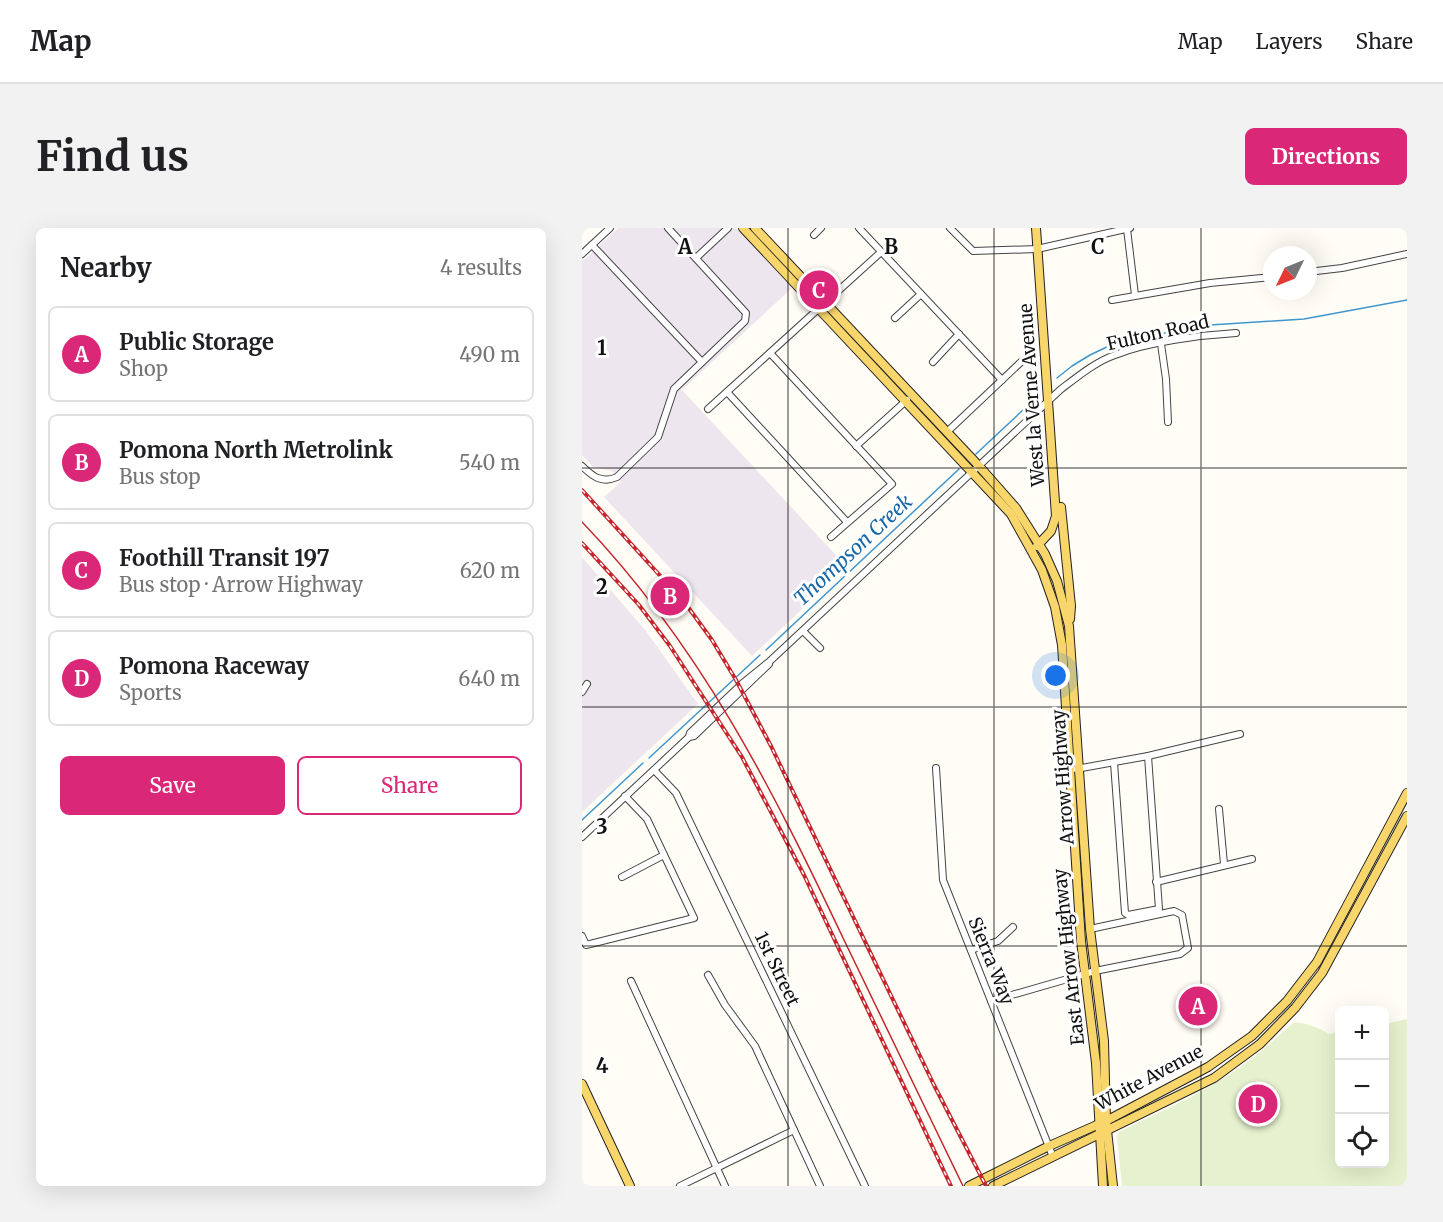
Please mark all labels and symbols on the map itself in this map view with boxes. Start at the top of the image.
text: A [677,234,693,259]
text: B [884,234,898,259]
text: C [1091,234,1105,259]
north arrow [1263,246,1317,300]
pin: C [800,268,838,312]
street label: West la Verne Avenue [1014,303,1049,488]
street label: Fulton Road [1104,310,1211,355]
text: 1 [597,335,607,360]
water label: Thompson Creek [788,489,917,611]
text: 2 [596,574,608,599]
pin: B [650,574,689,619]
your location [1041,661,1070,690]
street label: Arrow Highway [1046,708,1079,846]
text: 3 [596,814,608,839]
street label: East Arrow Highway [1048,867,1089,1047]
street label: Sierra Way [963,914,1020,1009]
street label: 1st Street [750,928,805,1010]
pin: A [1178,984,1218,1028]
street label: White Avenue [1090,1039,1207,1116]
text: 4 [596,1053,609,1078]
pin: D [1238,1082,1278,1126]

